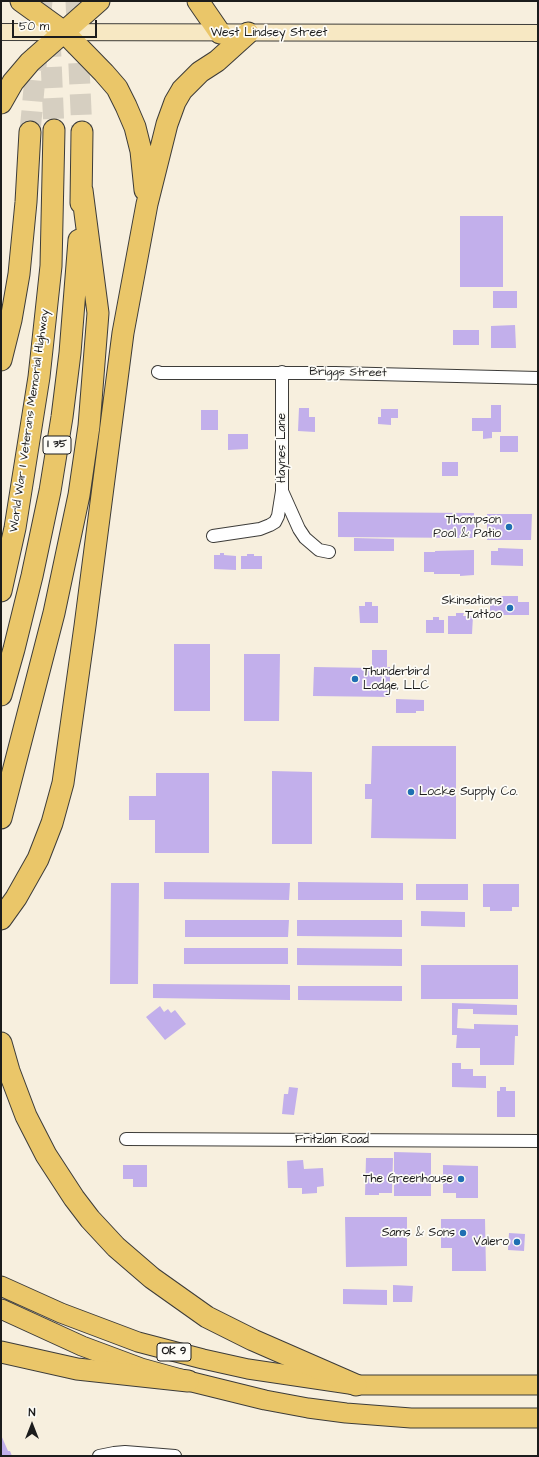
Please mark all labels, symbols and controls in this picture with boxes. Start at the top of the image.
scale bar [14,12,99,38]
text: 50 m [19,18,49,35]
street label: West Lindsey Street [211,26,327,40]
street label: World War I Veterans Memorial Highway [7,308,53,534]
street label: Briggs Street [309,365,387,381]
street label: Haynes Lane [275,413,289,483]
road number: I 35 [43,436,71,454]
place label: Thompson Pool & Patio [433,513,501,541]
marker: Thompson Pool & Patio [504,522,514,532]
place label: Skinsations Tattoo [442,594,502,622]
marker: Skinsations Tattoo [505,603,515,613]
place label: Thunderbird Lodge, LLC [363,665,429,693]
marker: Thunderbird Lodge, LLC [350,674,360,684]
place label: Locke Supply Co. [419,785,518,799]
marker: Locke Supply Co. [406,787,416,797]
street label: Fritzlan Road [295,1133,369,1147]
place label: The Greenhouse [363,1172,453,1186]
marker: The Greenhouse [456,1174,466,1184]
place label: Sams & Sons [382,1226,455,1240]
marker: Sams & Sons [458,1228,468,1238]
place label: Valero [474,1235,509,1249]
marker: Valero [512,1237,522,1247]
road number: OK 9 [157,1343,191,1361]
north arrow [12,1405,52,1445]
text: N [29,1405,35,1420]

